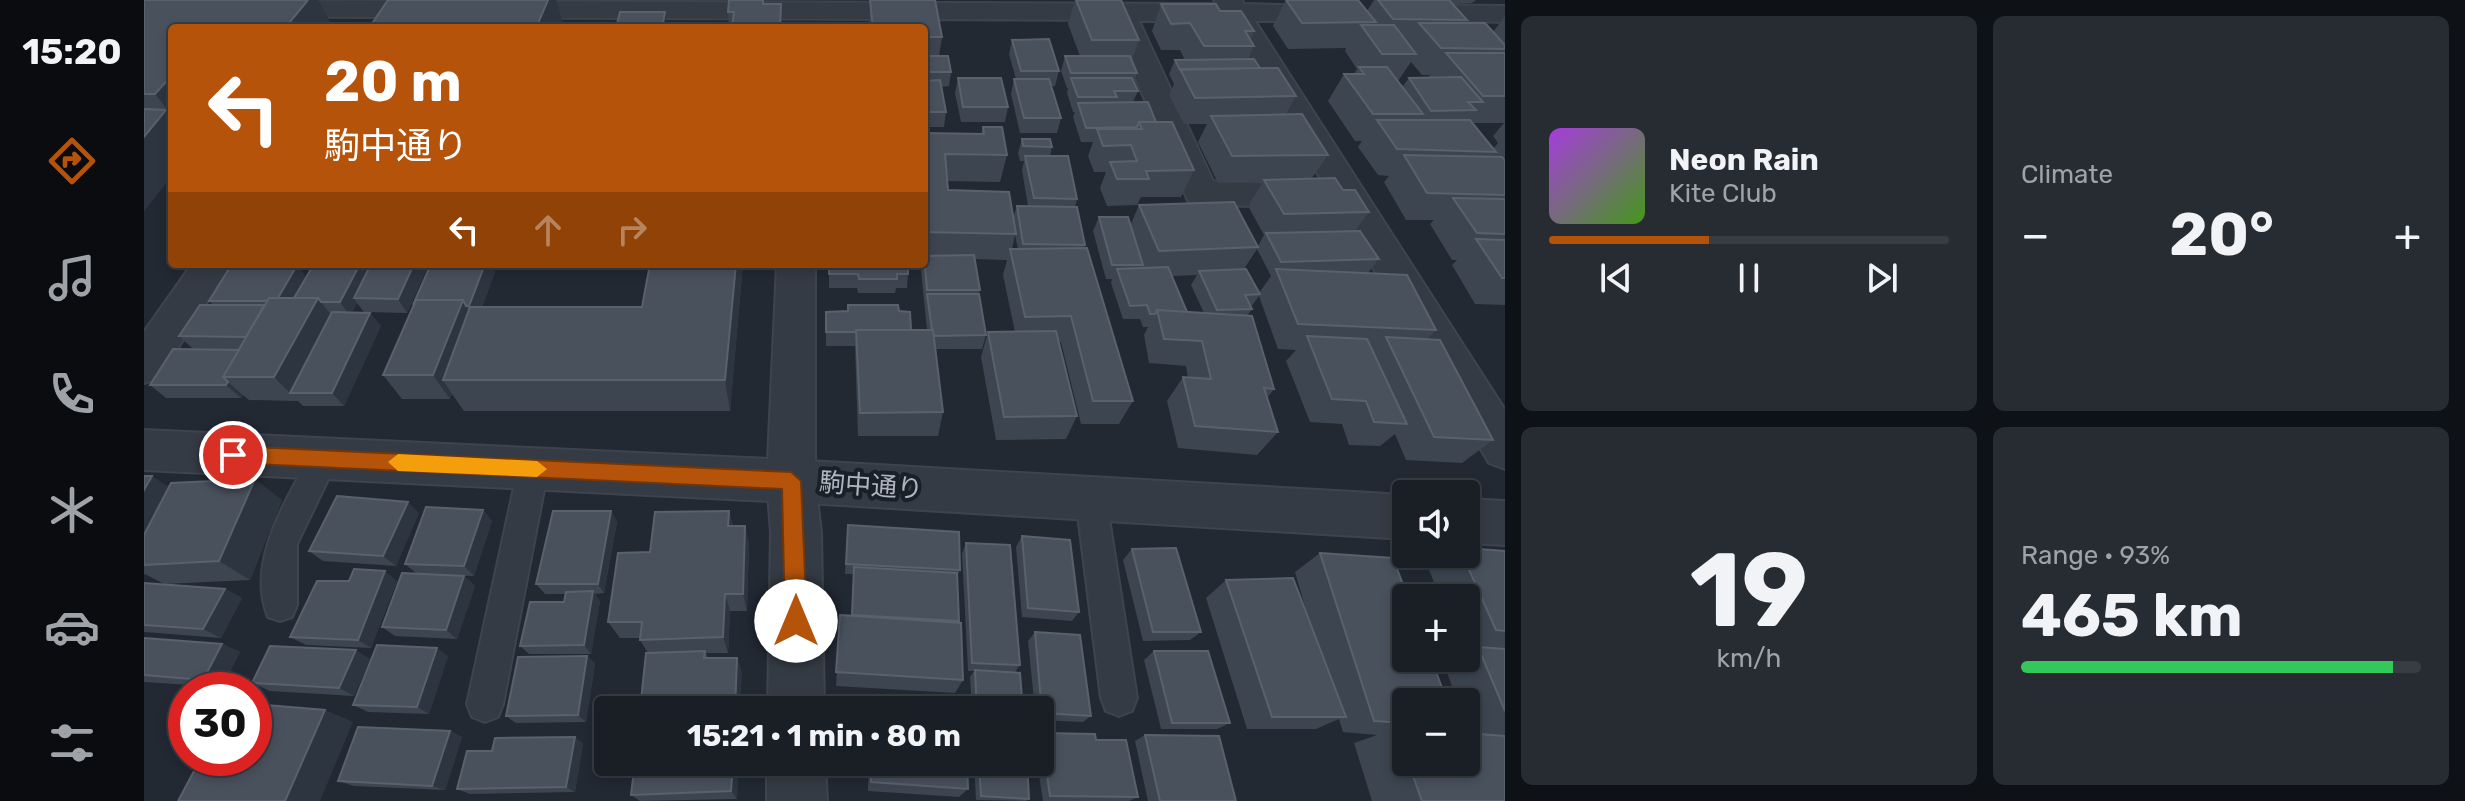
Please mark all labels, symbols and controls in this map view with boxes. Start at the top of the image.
text: 15:20 [22,30,122,73]
text: 20 m [324,49,462,115]
icon: left [192,56,296,160]
text: 駒中通り [324,124,468,167]
icon: directions [44,133,100,189]
text: Neon Rain [1669,142,1819,178]
text: Climate [2021,159,2113,190]
text: Kite Club [1669,178,1777,209]
text: 20° [2169,199,2274,270]
icon: left [442,208,486,252]
icon: ahead [526,208,570,252]
icon: right [610,208,654,252]
text: − [2021,209,2050,261]
text: + [2394,209,2421,261]
icon: music [44,250,100,306]
icon: previous [1594,256,1638,300]
icon: pause [1727,256,1771,300]
icon: next [1860,256,1904,300]
icon: phone [44,366,100,422]
pin [199,421,267,489]
icon: arrive [211,433,255,477]
street label: 駒中通り [818,467,924,505]
map controls [1392,480,1480,776]
button: sound [1392,480,1480,568]
icon: climate [44,482,100,538]
text: 19 [1690,529,1808,652]
text: Range · 93% [2021,540,2170,571]
position arrow [754,579,838,663]
text: 465 km [2021,580,2243,651]
button: + [1392,584,1480,672]
icon: car [44,599,100,655]
text: km/h [1717,643,1781,674]
speed limit sign: 30 [168,672,272,776]
button: − [1392,688,1480,776]
icon: filters [44,715,100,771]
text: 15:21 · 1 min · 80 m [687,718,961,754]

